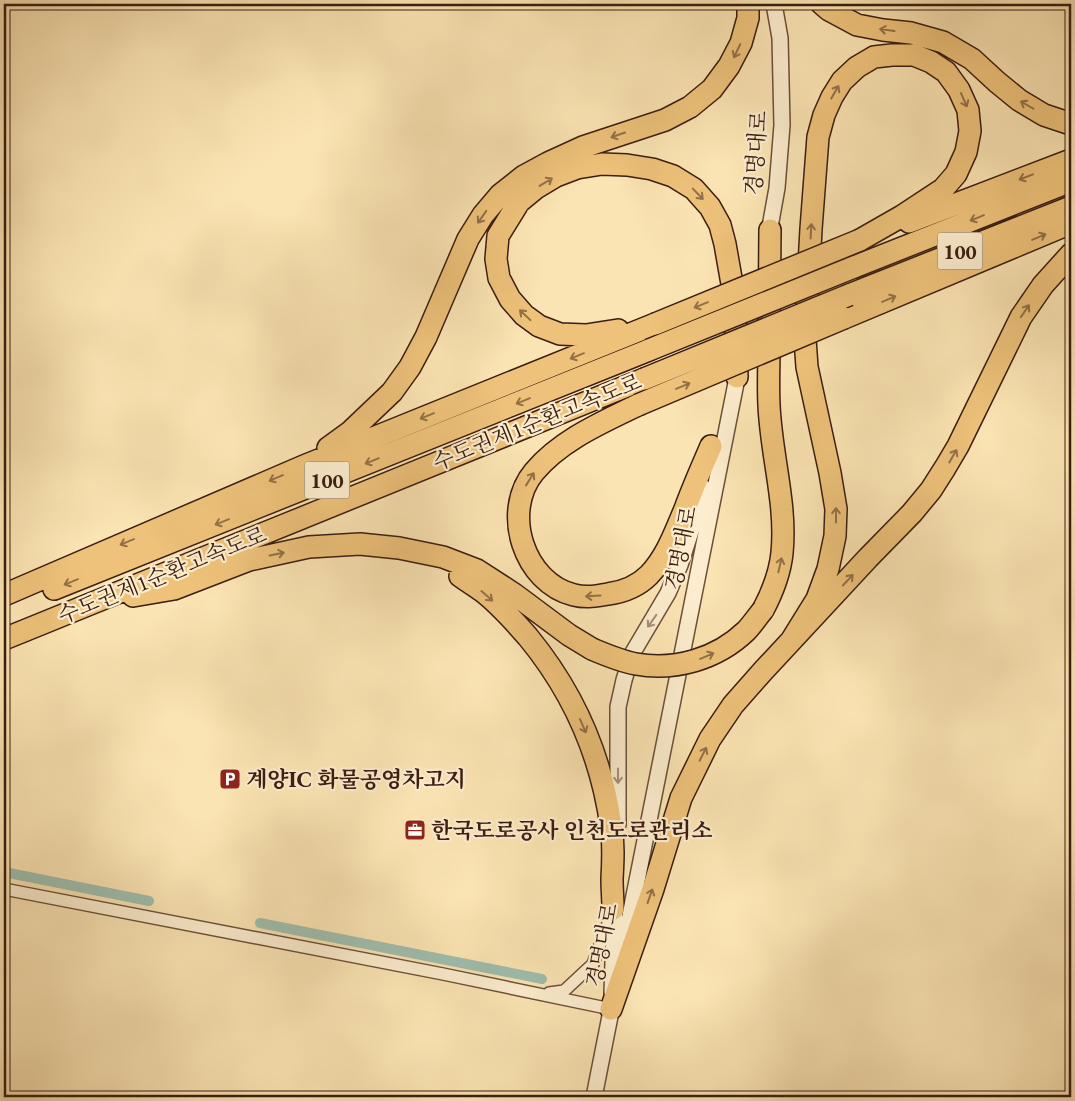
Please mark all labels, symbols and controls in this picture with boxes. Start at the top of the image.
one-way arrow [879,25,895,35]
one-way arrow [732,43,742,58]
one-way arrow [830,84,840,99]
one-way arrow [959,92,969,107]
one-way arrow [1020,99,1034,109]
street label: 경명대로 [739,110,773,196]
one-way arrow [611,131,627,141]
one-way arrow [1018,174,1033,183]
one-way arrow [539,176,553,186]
one-way arrow [692,188,704,201]
one-way arrow [477,210,487,224]
one-way arrow [970,214,985,223]
one-way arrow [806,223,815,239]
one-way arrow [1031,231,1046,241]
road number: 100 [938,232,982,270]
one-way arrow [881,294,896,304]
one-way arrow [694,301,709,310]
one-way arrow [1020,304,1030,318]
one-way arrow [519,309,532,320]
one-way arrow [570,351,585,361]
street label: 수도권제1순환고속도로 [428,367,646,477]
one-way arrow [675,381,690,390]
one-way arrow [516,397,531,406]
one-way arrow [419,413,434,422]
one-way arrow [948,449,958,464]
one-way arrow [365,457,380,467]
road number: 100 [304,462,350,498]
one-way arrow [269,473,284,483]
one-way arrow [525,473,535,487]
street label: 경명대로 [659,504,703,592]
one-way arrow [831,507,840,523]
one-way arrow [214,518,230,527]
street label: 수도권제1순환고속도로 [53,520,271,630]
one-way arrow [120,538,135,548]
one-way arrow [269,549,285,558]
one-way arrow [776,557,785,573]
one-way arrow [842,573,854,586]
one-way arrow [64,578,79,588]
one-way arrow [481,590,494,602]
one-way arrow [585,591,601,601]
one-way arrow [647,614,657,628]
one-way arrow [699,651,714,661]
one-way arrow [579,718,588,733]
one-way arrow [699,747,708,762]
place label: 계양IC 화물공영차고지 [246,765,466,794]
parking icon: 계양IC 화물공영차고지 [218,767,242,791]
one-way arrow [613,767,623,783]
place label: 한국도로공사 인천도로관리소 [431,816,713,845]
office icon: 한국도로공사 인천도로관리소 [403,818,427,842]
one-way arrow [646,889,655,905]
street label: 경명대로 [580,901,624,989]

